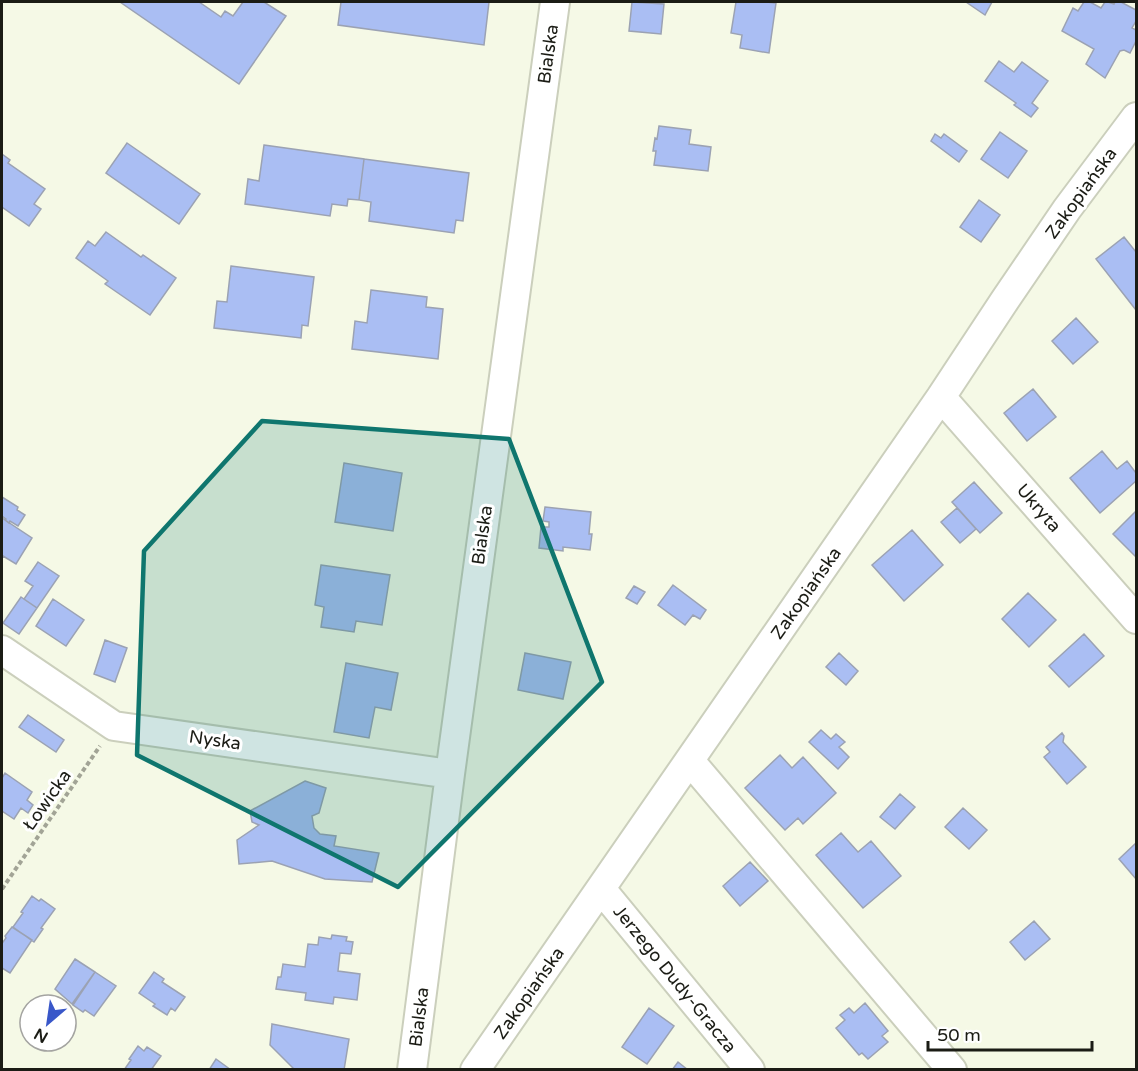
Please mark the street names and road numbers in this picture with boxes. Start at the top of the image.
street label: Bialska [533,23,563,85]
street label: Zakopiańska [1041,143,1121,243]
street label: Ukryta [1012,479,1066,537]
street label: Bialska [467,504,497,566]
street label: Zakopiańska [766,543,846,643]
street label: Nyska [188,725,242,755]
street label: Łowicka [18,765,76,835]
street label: Jerzego Dudy-Gracza [609,901,741,1057]
street label: Zakopiańska [489,943,569,1043]
street label: Bialska [404,986,434,1048]

